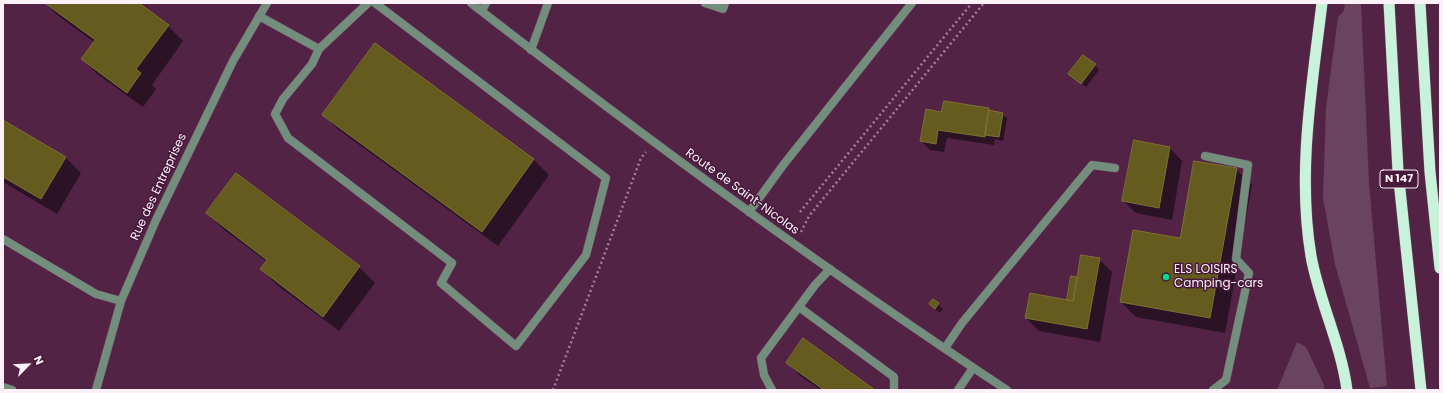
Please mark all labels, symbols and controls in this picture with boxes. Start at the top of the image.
street label: Rue des Entreprises [128,131,190,243]
street label: Route de Saint-Nicolas [682,146,802,238]
road number: N 147 [1380,170,1418,188]
place label: ELS LOISIRS Camping-cars [1174,263,1263,291]
marker: ELS LOISIRS Camping-cars [1161,272,1171,282]
north arrow [8,345,48,385]
text: N [30,353,48,367]

